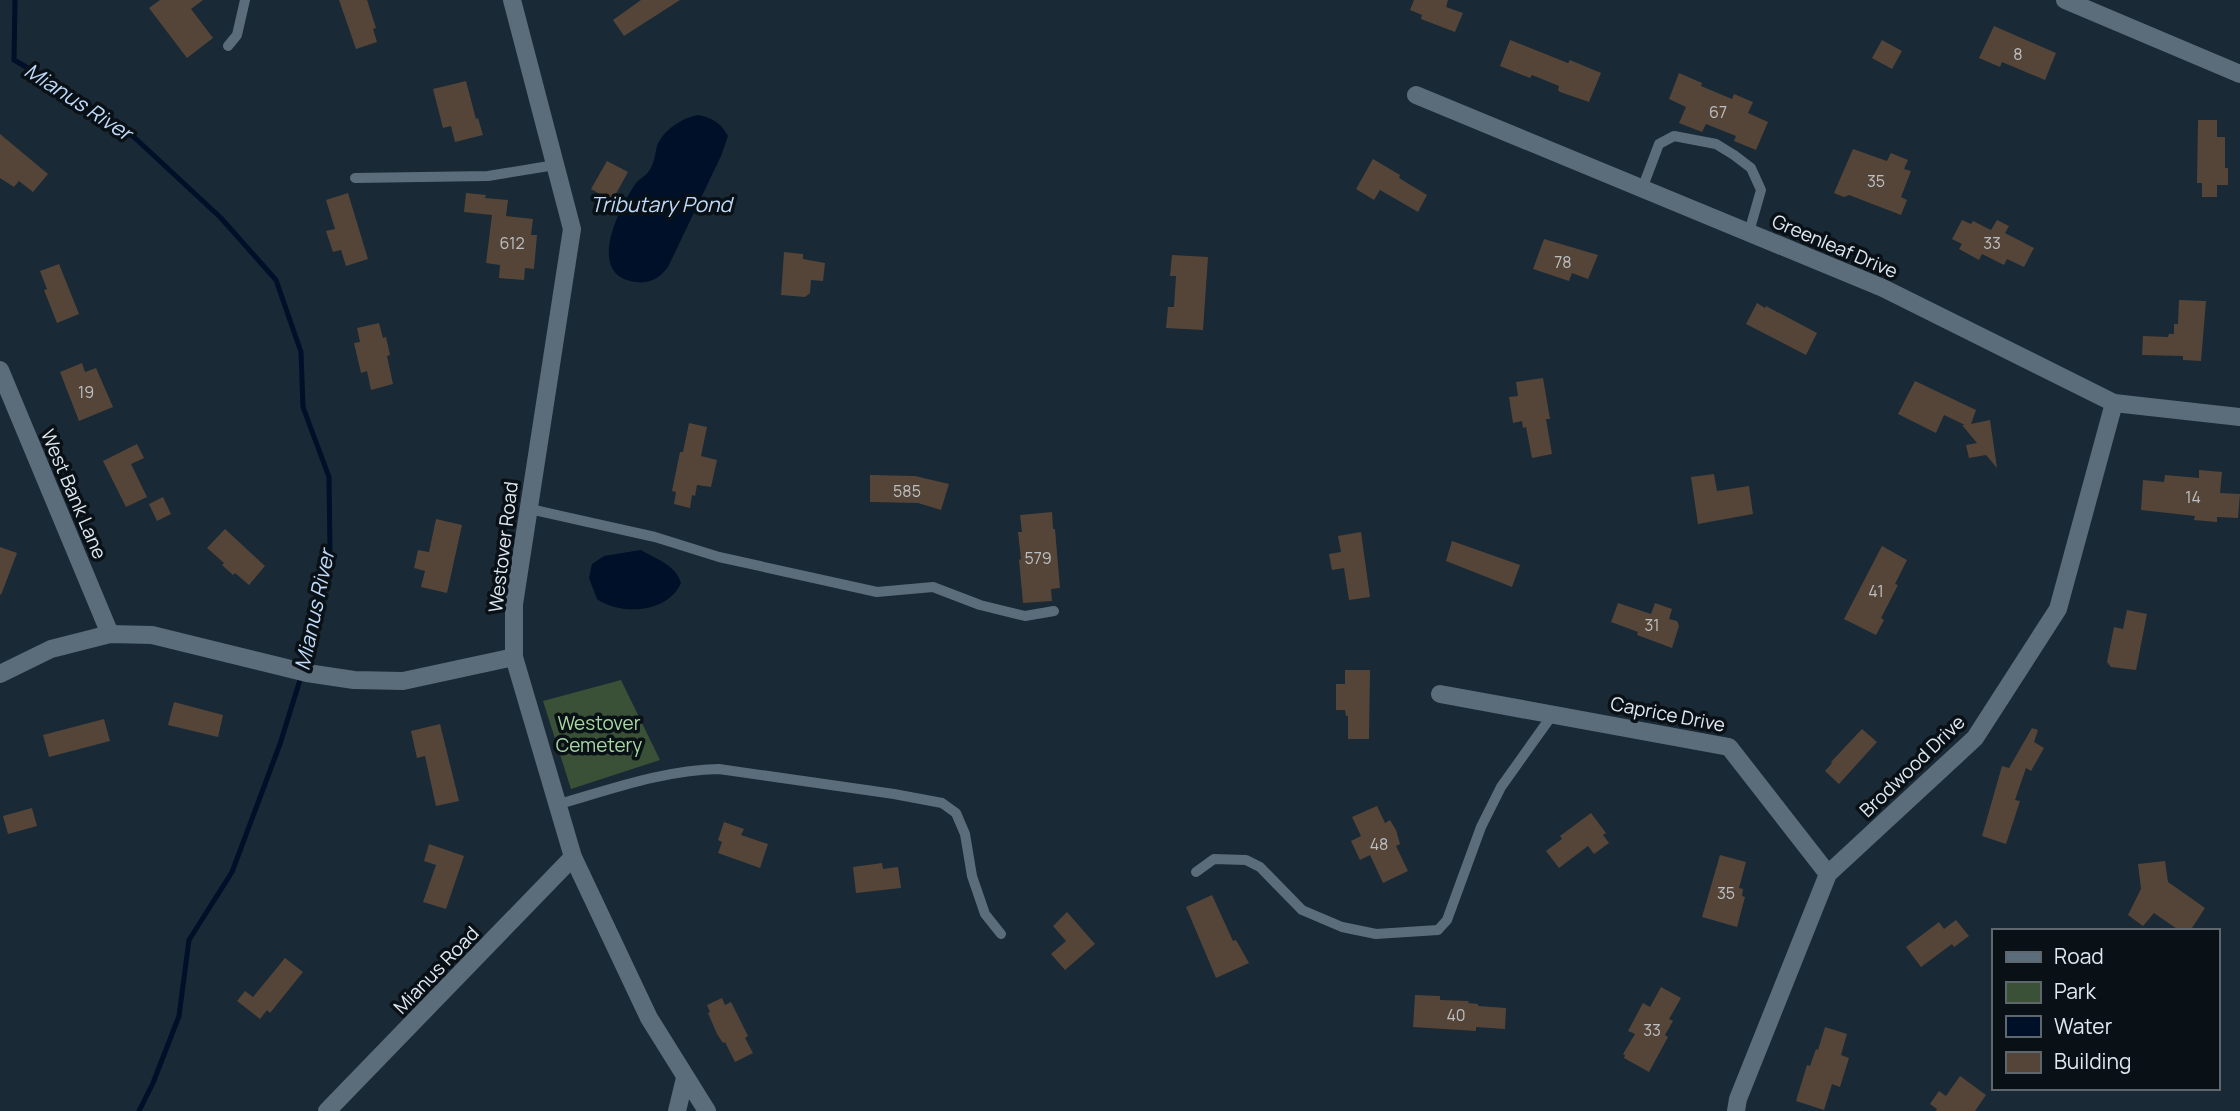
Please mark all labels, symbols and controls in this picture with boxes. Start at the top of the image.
house number: 8 [2013,43,2023,65]
water label: Mianus River [19,56,140,148]
house number: 67 [1709,101,1727,123]
house number: 35 [1867,170,1885,192]
water label: Tributary Pond [590,190,734,218]
street label: Greenleaf Drive [1768,208,1902,284]
house number: 612 [499,232,525,254]
house number: 33 [1983,232,2001,254]
house number: 78 [1554,251,1572,273]
house number: 19 [78,381,94,403]
street label: West Bank Lane [35,425,113,563]
street label: Westover Road [482,480,524,614]
house number: 585 [893,480,921,502]
house number: 14 [2185,486,2201,508]
water label: Mianus River [288,545,341,673]
house number: 579 [1024,547,1052,569]
house number: 41 [1868,580,1884,602]
house number: 31 [1644,614,1660,636]
street label: Caprice Drive [1608,690,1728,738]
street label: Brodwood Drive [1854,709,1970,823]
park label: Westover Cemetery [556,710,642,758]
house number: 48 [1370,833,1388,855]
house number: 35 [1717,882,1735,904]
street label: Mianus Road [388,921,484,1019]
legend [1992,929,2219,1090]
text: Road [2054,942,2104,970]
text: Park [2054,977,2096,1005]
house number: 40 [1446,1004,1466,1026]
text: Water [2054,1012,2113,1040]
house number: 33 [1643,1019,1661,1041]
text: Building [2054,1047,2131,1075]

